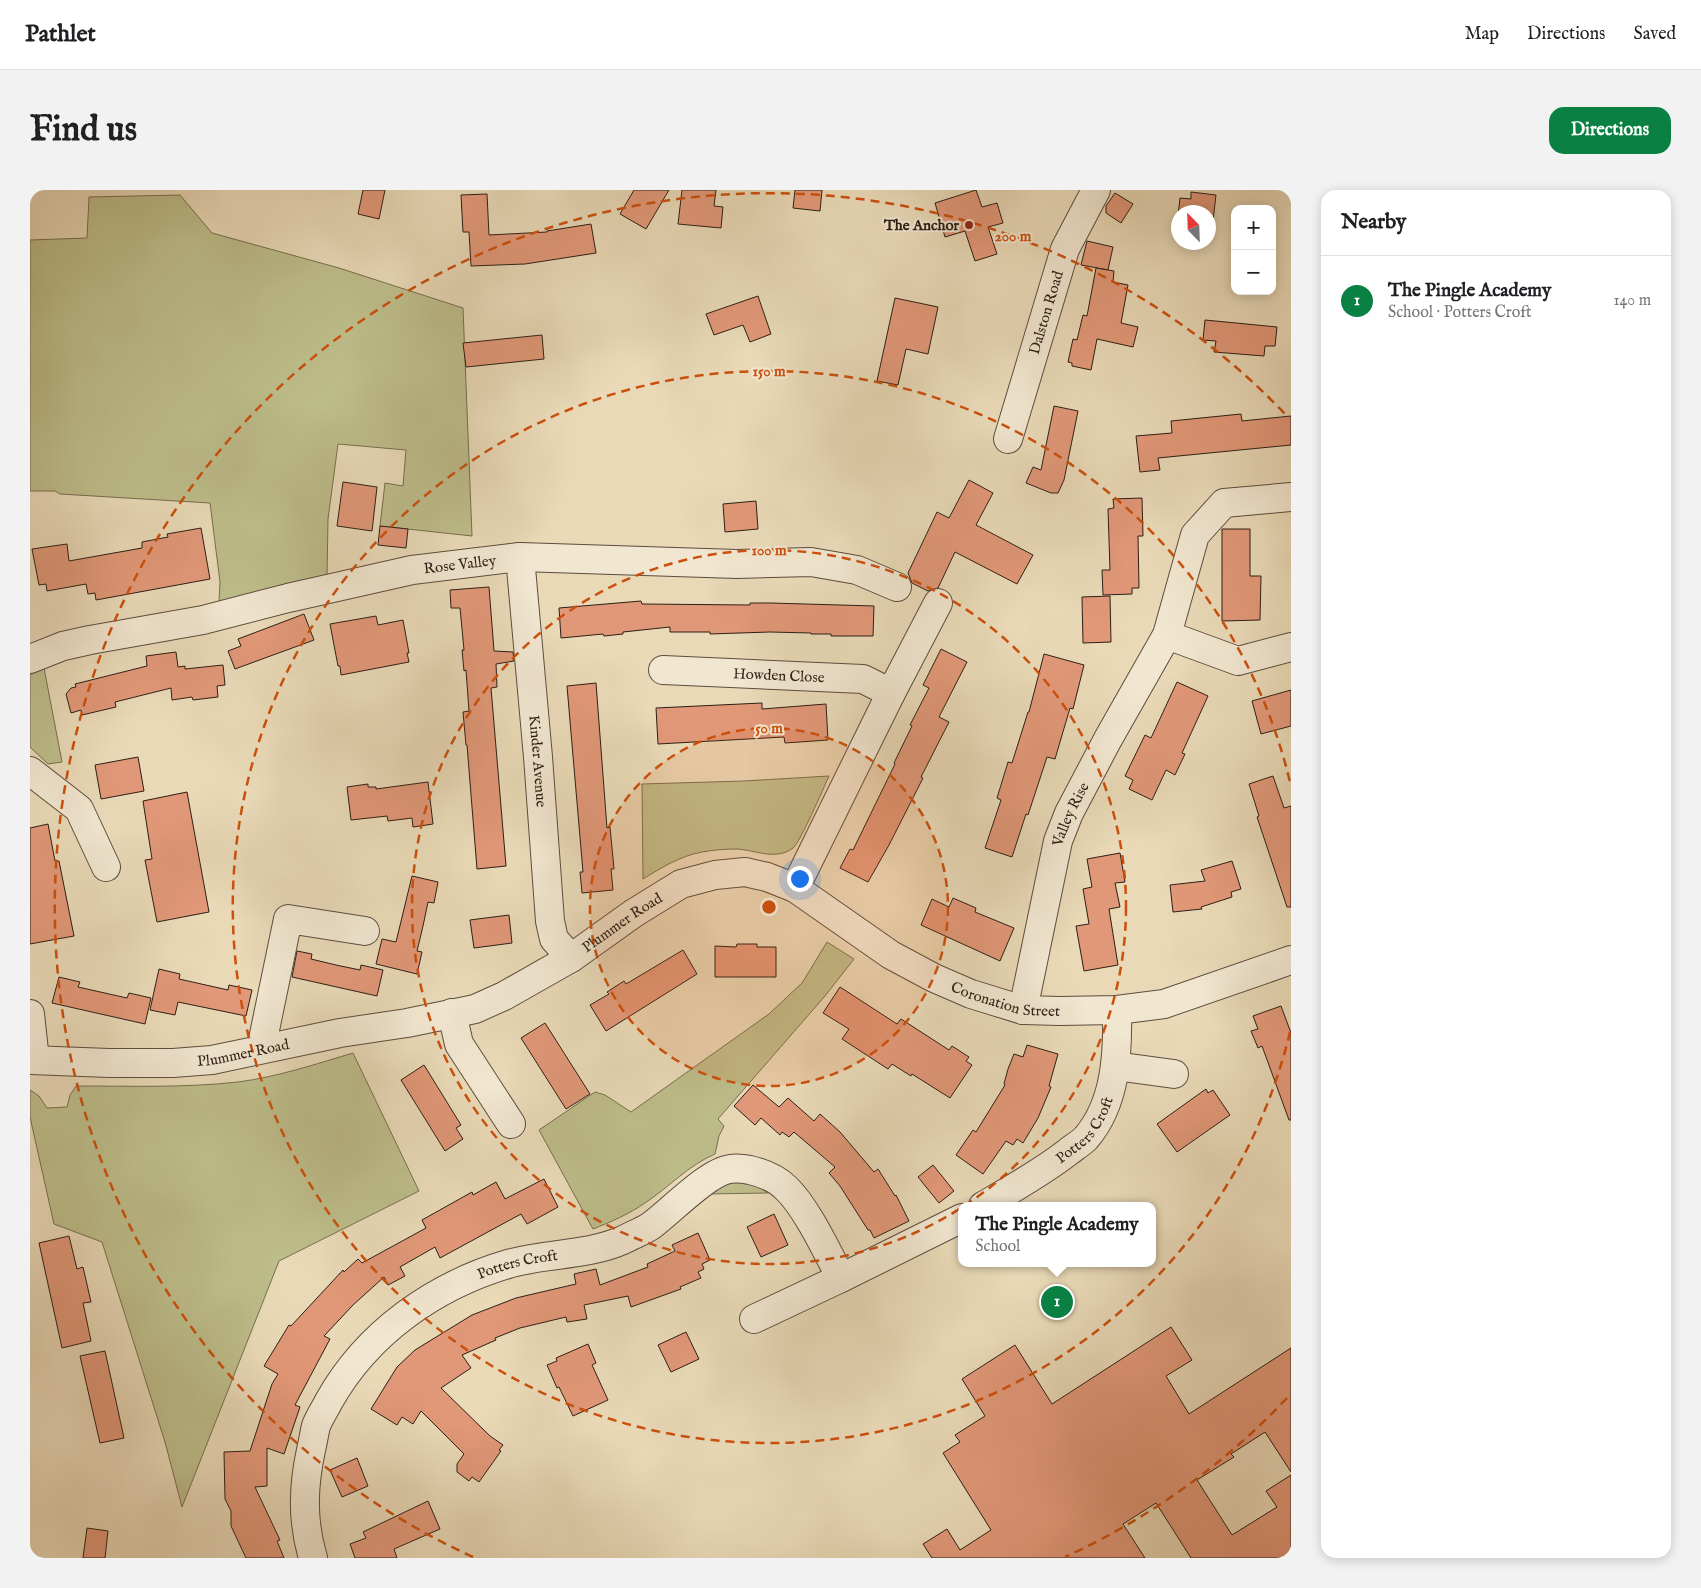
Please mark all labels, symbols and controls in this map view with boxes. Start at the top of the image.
text: Pathlet [25,19,96,50]
text: Map [1465,23,1499,46]
text: Directions [1527,23,1605,46]
text: Saved [1633,23,1676,46]
button: Directions [1549,107,1671,154]
text: Find us [30,108,137,153]
north arrow [1171,205,1216,250]
map controls [1231,205,1276,295]
button: + [1231,205,1276,250]
text: Nearby [1341,209,1406,236]
place label: The Anchor [883,216,959,235]
marker: The Anchor [963,219,975,231]
text: 200 m [995,227,1032,246]
button: − [1231,250,1276,295]
street label: Dalston Road [1025,268,1068,357]
text: The Pingle Academy [1388,279,1551,303]
text: 1 [1354,291,1360,311]
text: 140 m [1613,291,1651,311]
text: School · Potters Croft [1388,303,1532,323]
text: 150 m [752,362,786,381]
text: 100 m [751,541,787,560]
street label: Rose Valley [423,551,498,579]
street label: Howden Close [733,664,825,687]
street label: Kinder Avenue [524,714,551,808]
text: 50 m [755,719,783,738]
street label: Valley Rise [1048,779,1094,849]
your location [787,866,813,892]
street label: Plummer Road [578,888,667,957]
centre of rings [760,898,778,916]
street label: Coronation Street [948,977,1060,1021]
street label: Plummer Road [197,1035,292,1071]
street label: Potters Croft [1052,1094,1118,1168]
popup [958,1202,1156,1267]
text: The Pingle Academy [975,1213,1139,1237]
text: School [975,1237,1020,1257]
street label: Potters Croft [474,1246,559,1284]
pin: 1 [1041,1283,1073,1321]

